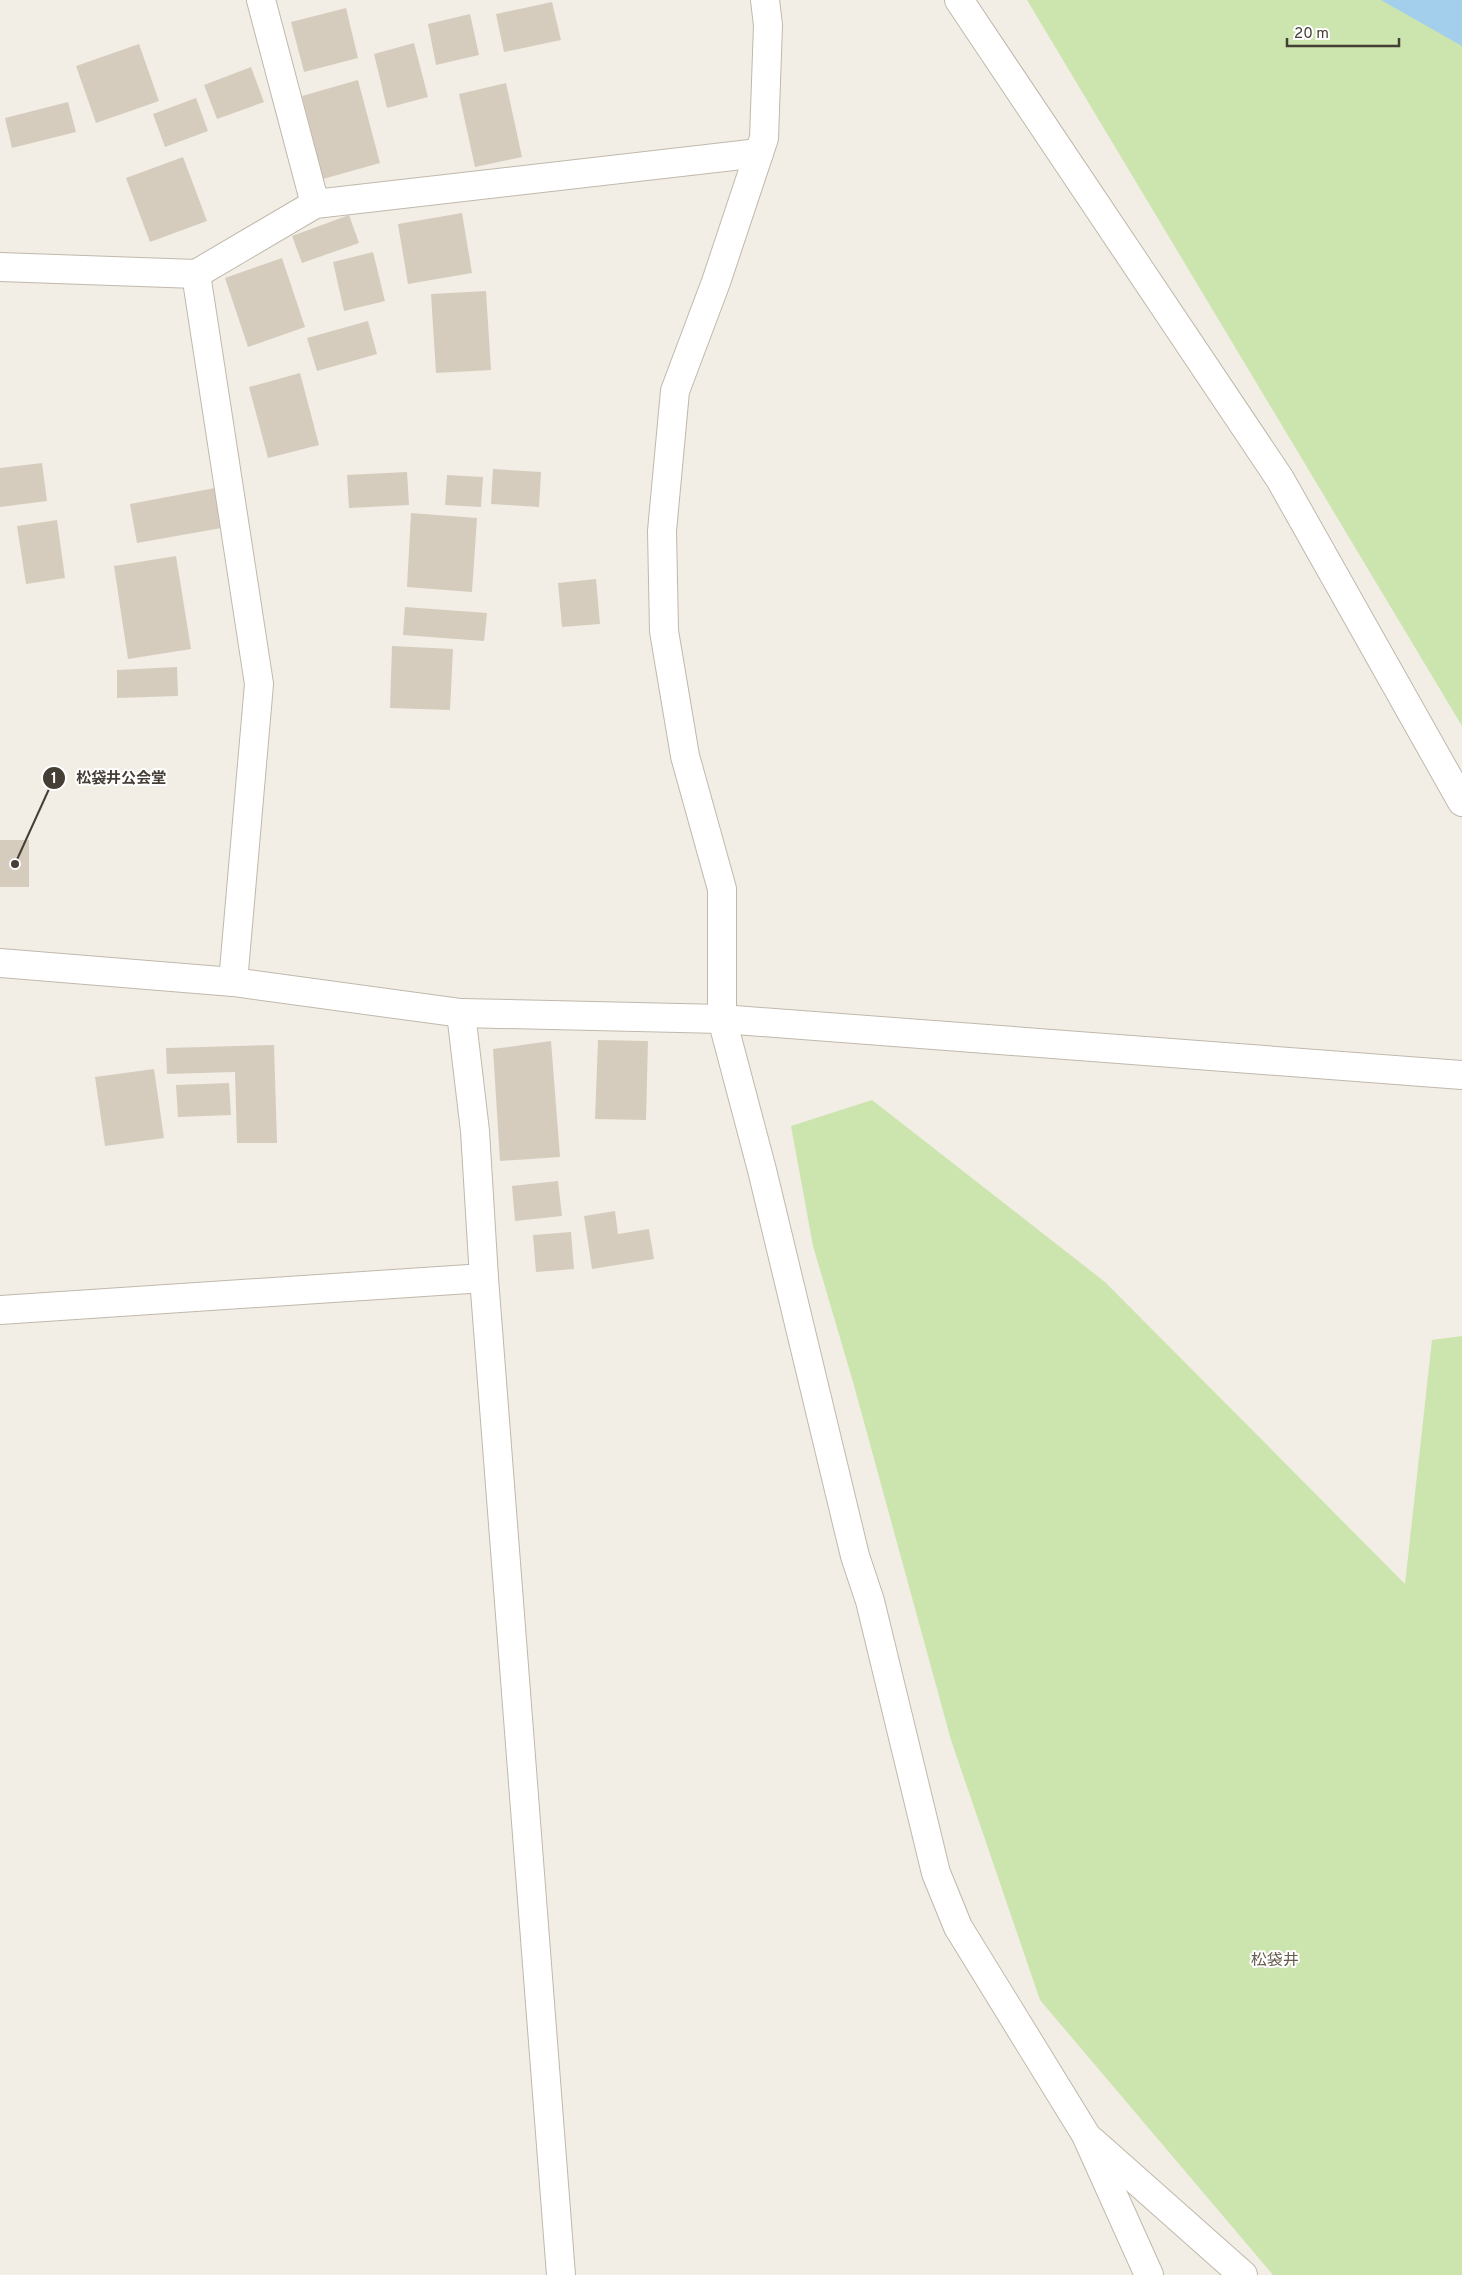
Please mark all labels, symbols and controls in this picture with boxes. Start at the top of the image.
scale bar [1287,15,1400,47]
text: 20 m [1294,25,1329,44]
callout: 松袋井公会堂 [41,763,176,793]
text: 松袋井公会堂 [76,769,166,789]
text: 1 [51,770,57,789]
district label: 松袋井 [1251,1951,1299,1971]

